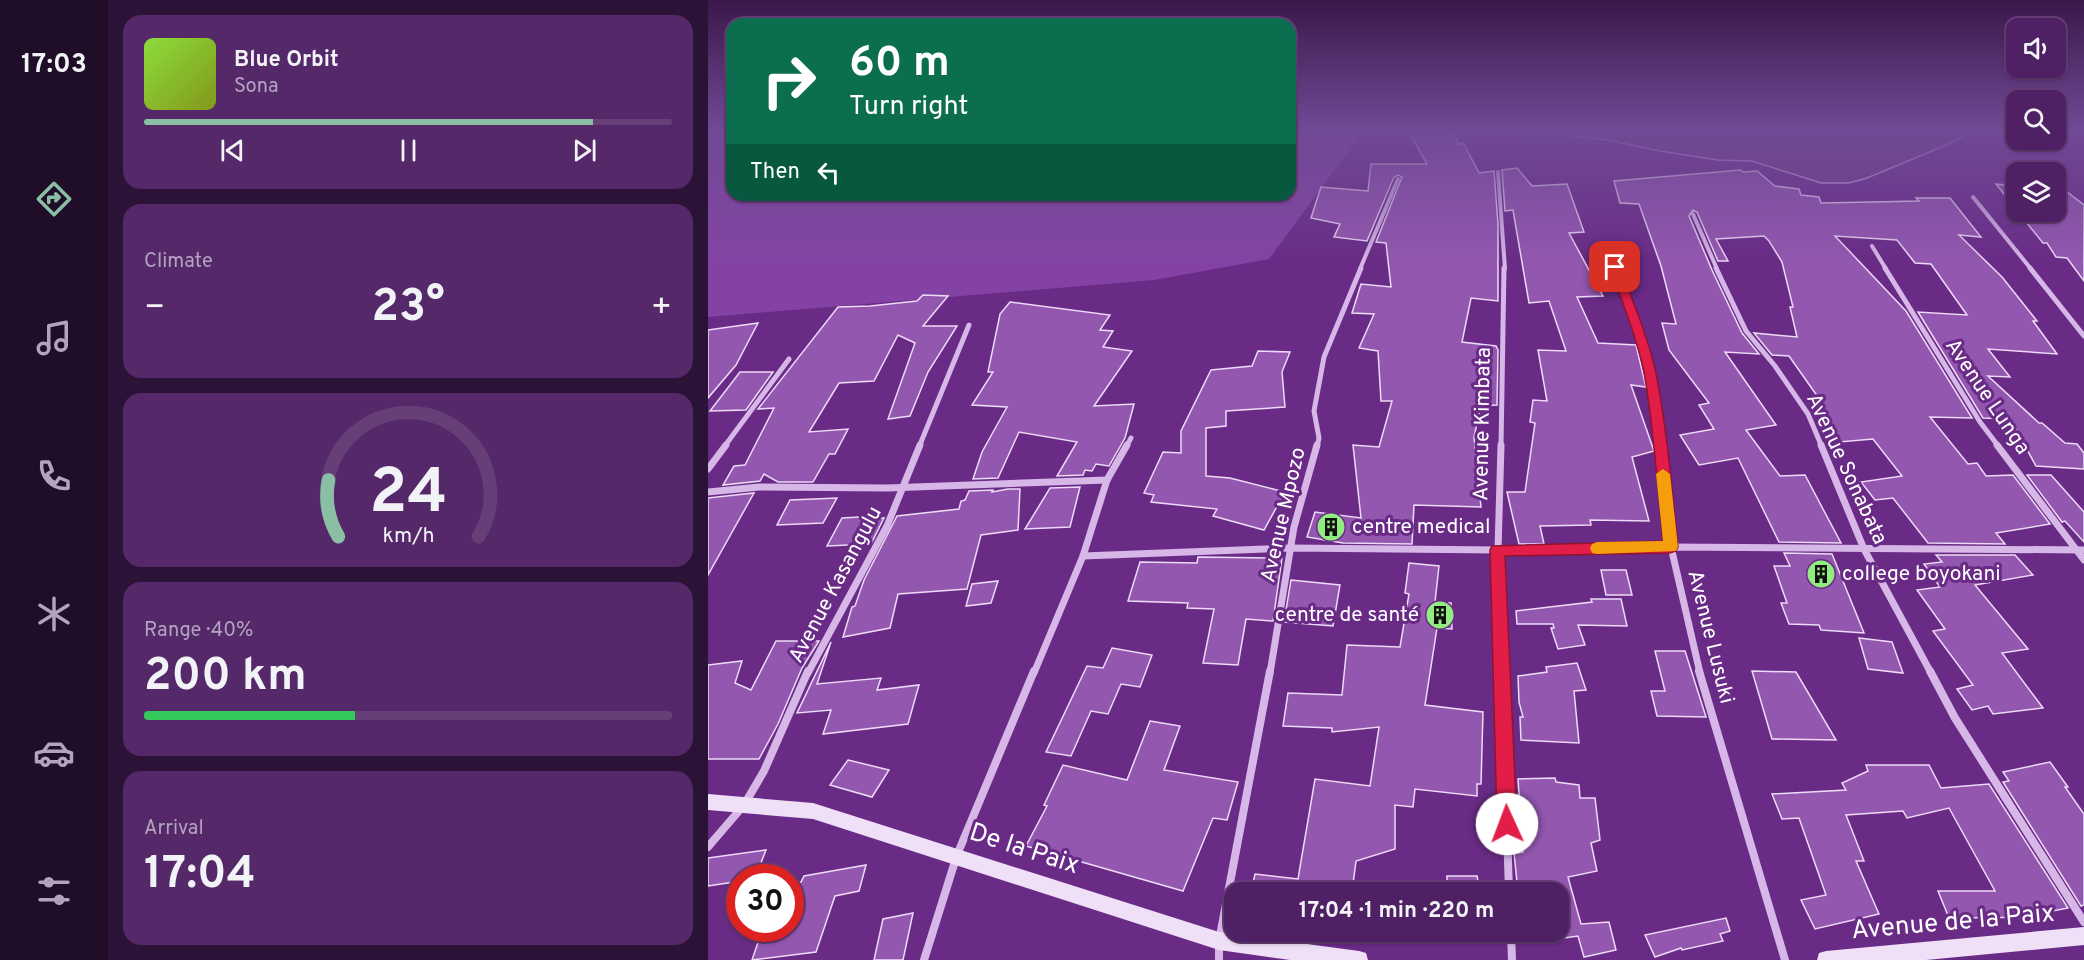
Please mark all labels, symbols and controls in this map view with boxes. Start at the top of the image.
map controls [2006,18,2066,222]
button: sound [2006,18,2066,78]
text: 60 m [849,38,950,91]
icon: right [750,42,828,120]
text: Blue Orbit [234,47,339,74]
text: 17:03 [21,48,87,82]
text: Sona [234,74,279,100]
text: Turn right [849,90,968,124]
button: search [2006,90,2066,150]
icon: previous [216,134,249,167]
icon: pause [392,134,425,167]
icon: next [568,134,601,167]
icon: left [812,156,845,189]
text: Then [750,159,800,186]
button: layers [2006,162,2066,222]
icon: directions [33,178,75,220]
pin [1589,241,1640,292]
text: Climate [144,249,213,275]
icon: arrive [1598,250,1631,283]
text: 23° [371,280,445,337]
text: − [144,288,165,330]
text: + [651,288,672,330]
icon: music [33,317,75,359]
street label: Avenue Lunga [1938,334,2036,460]
street label: Avenue Kimbata [1468,347,1498,501]
street label: Avenue Sonabata [1799,389,1893,549]
street label: Avenue Mpozo [1255,445,1313,585]
icon: phone [33,455,75,497]
text: 24 [369,456,447,535]
street label: Avenue Kasangulu [783,502,889,668]
building icon: centre medical [1315,511,1347,543]
place label: centre medical [1352,514,1490,541]
text: km/h [382,523,434,550]
building icon: college boyokani [1805,558,1837,590]
place label: college boyokani [1842,561,2001,588]
street label: Avenue Lusuki [1680,567,1740,707]
icon: climate [33,593,75,635]
building icon: centre de santé [1424,599,1456,631]
place label: centre de santé [1275,602,1419,629]
text: Range · 40% [144,618,253,644]
text: 200 km [144,649,307,706]
icon: car [33,732,75,774]
position arrow [1475,792,1539,856]
text: Arrival [144,816,204,842]
street label: De la Paix [965,817,1083,883]
text: 17:04 [144,847,256,904]
speed limit sign: 30 [726,864,804,942]
icon: filters [33,870,75,912]
text: 17:04 · 1 min · 220 m [1299,898,1494,925]
street label: Avenue de la Paix [1850,898,2056,948]

